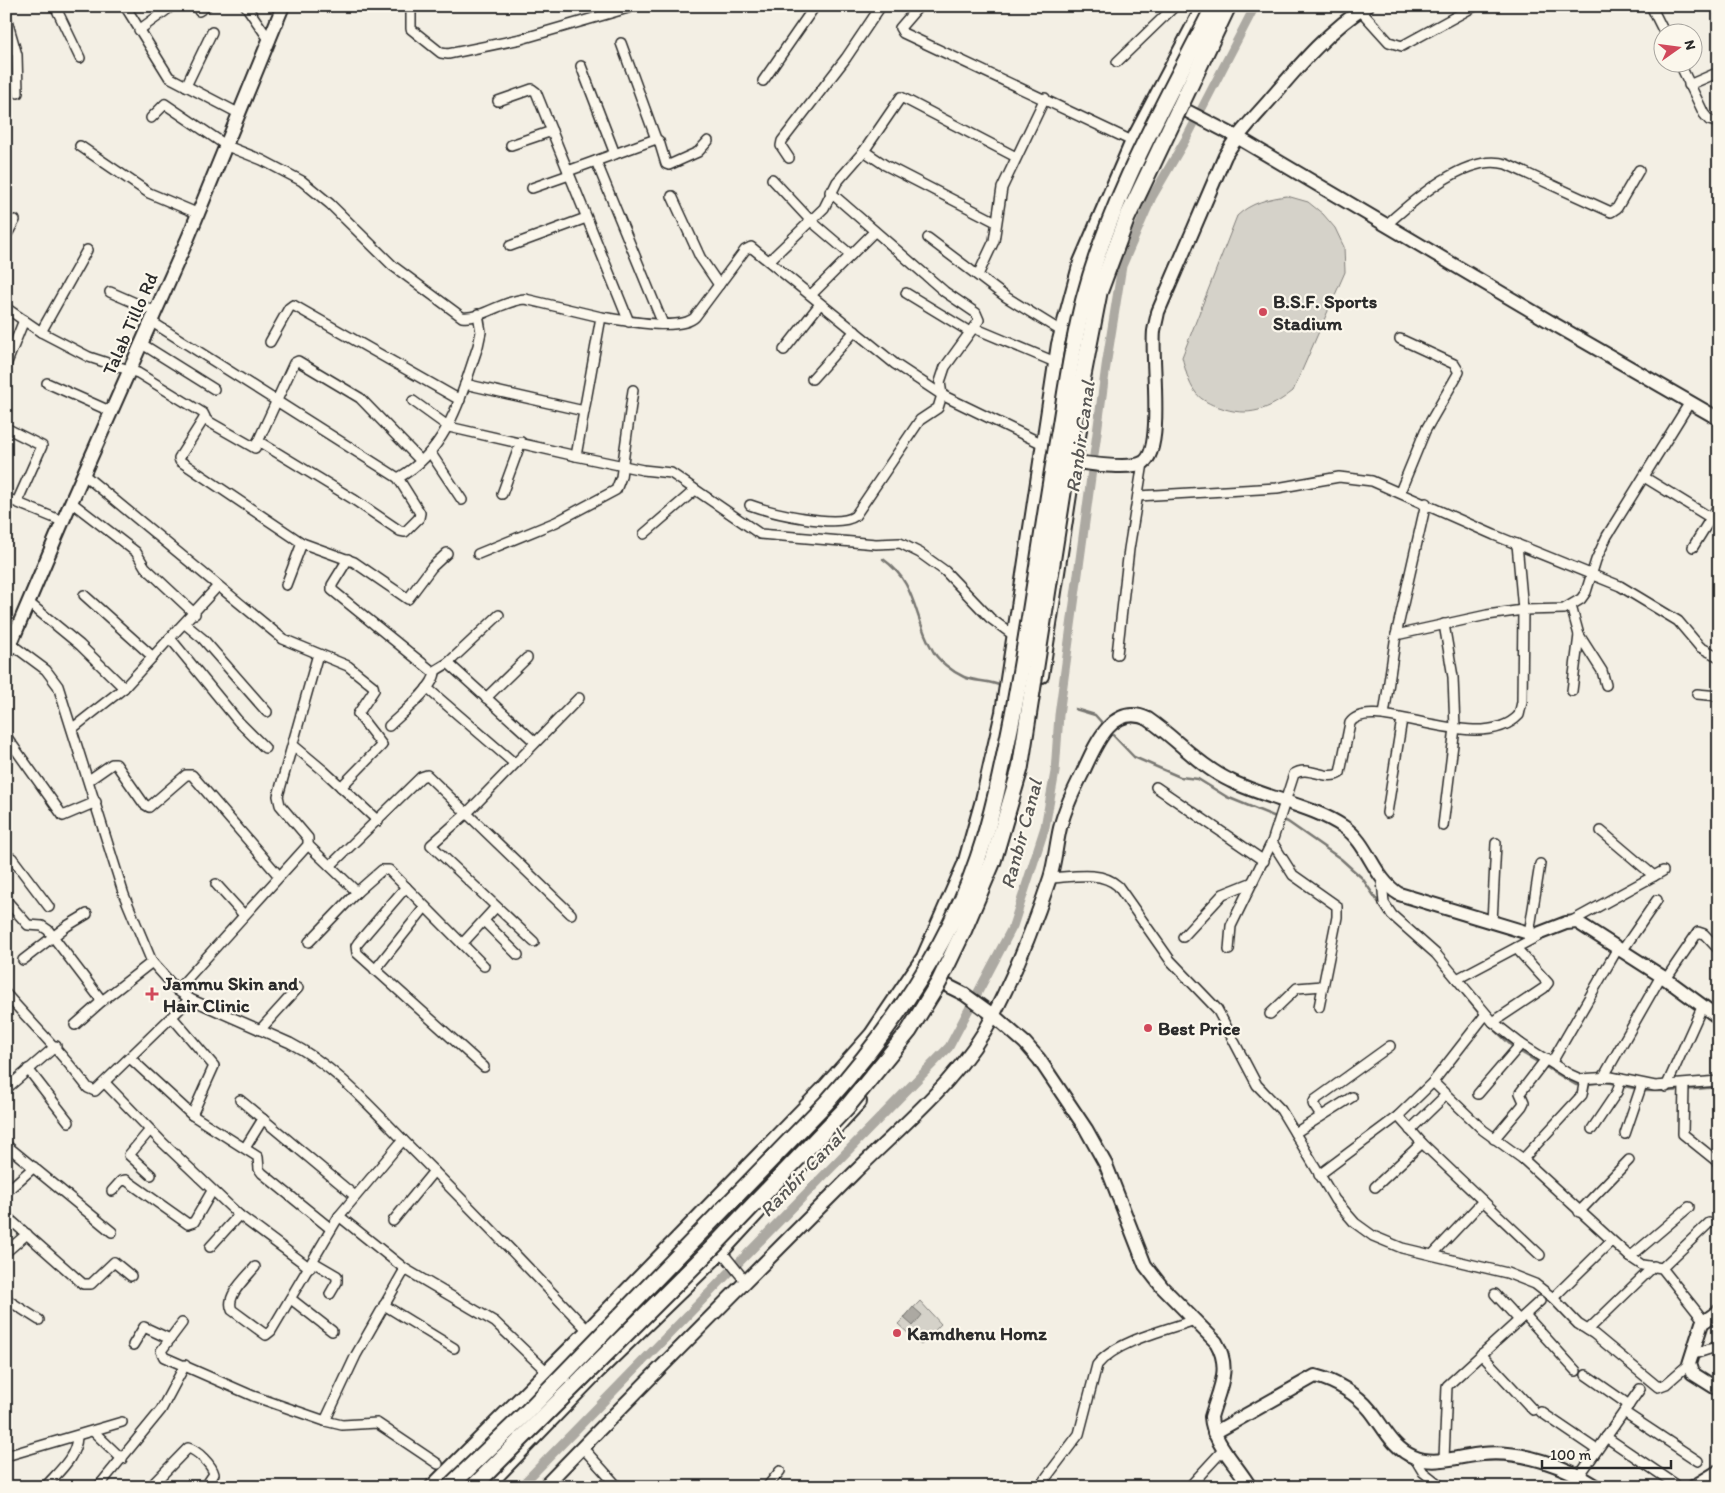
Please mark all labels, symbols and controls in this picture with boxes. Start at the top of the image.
north arrow [1652,22,1702,72]
text: N [1681,38,1700,52]
street label: Talab Tillo Rd [97,269,163,379]
place label: B.S.F. Sports Stadium [1273,290,1378,335]
marker: B.S.F. Sports Stadium [1257,306,1269,318]
water label: Ranbir Canal [1060,378,1100,494]
water label: Ranbir Canal [995,775,1047,891]
place label: Jammu Skin and Hair Clinic [162,972,299,1017]
marker: Jammu Skin and Hair Clinic [145,987,159,1001]
place label: Best Price [1158,1017,1241,1040]
marker: Best Price [1142,1022,1154,1034]
water label: Ranbir Canal [754,1123,851,1222]
place label: Kamdhenu Homz [907,1322,1047,1345]
marker: Kamdhenu Homz [891,1327,903,1339]
scale bar [1542,1438,1671,1470]
text: 100 m [1550,1446,1592,1464]

